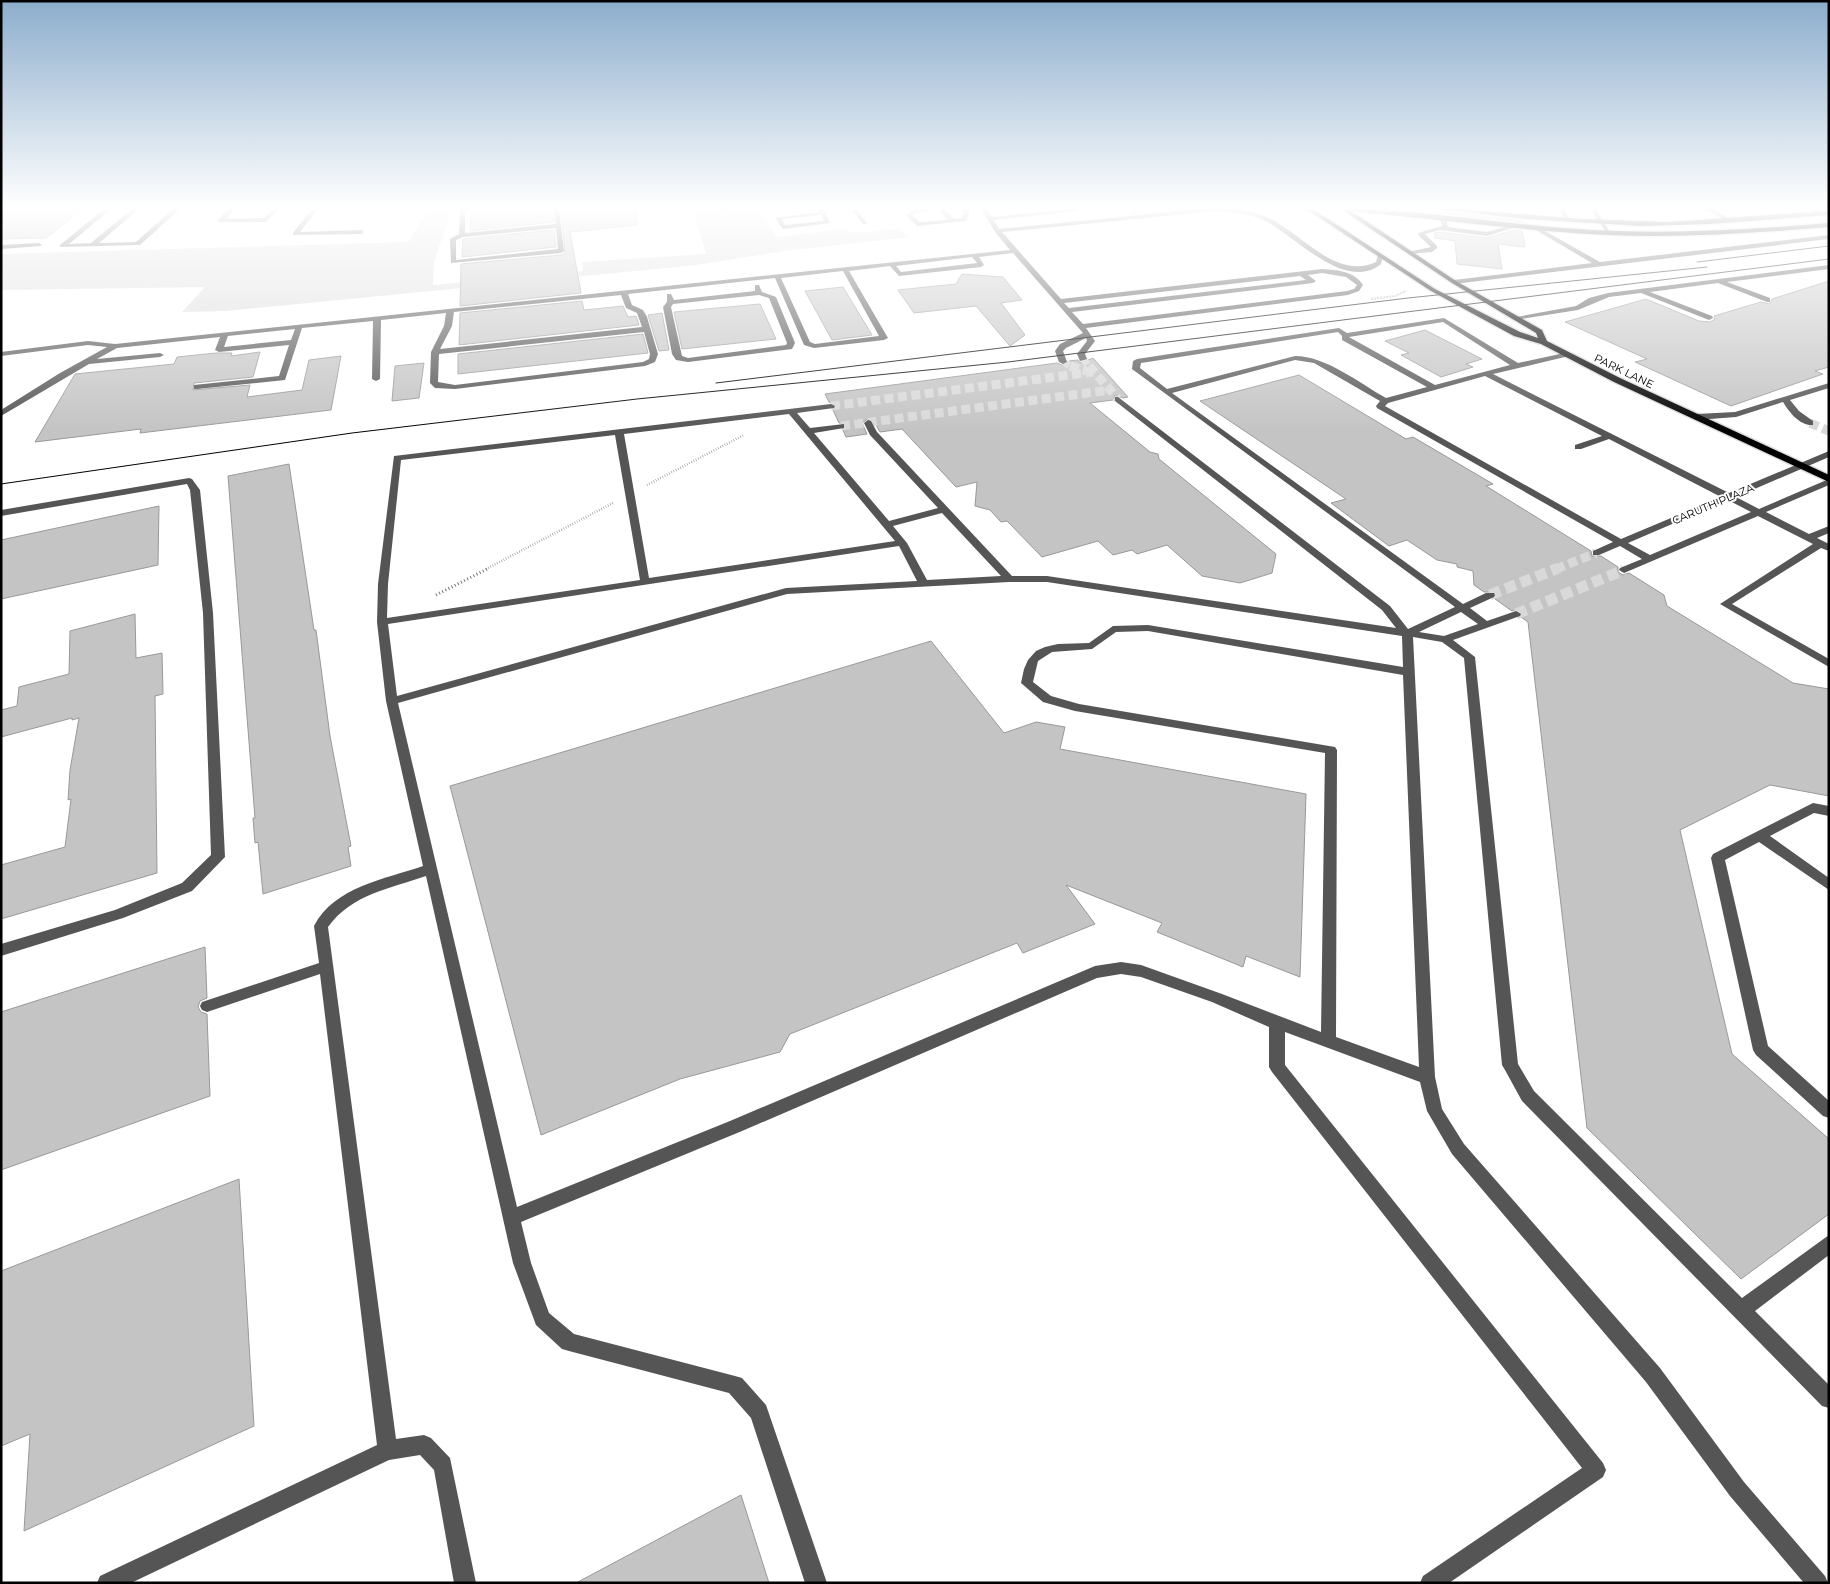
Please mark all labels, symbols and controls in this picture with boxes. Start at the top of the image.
street label: PARK LANE [1592,351,1656,391]
street label: CARUTH PLAZA [1670,480,1756,528]

